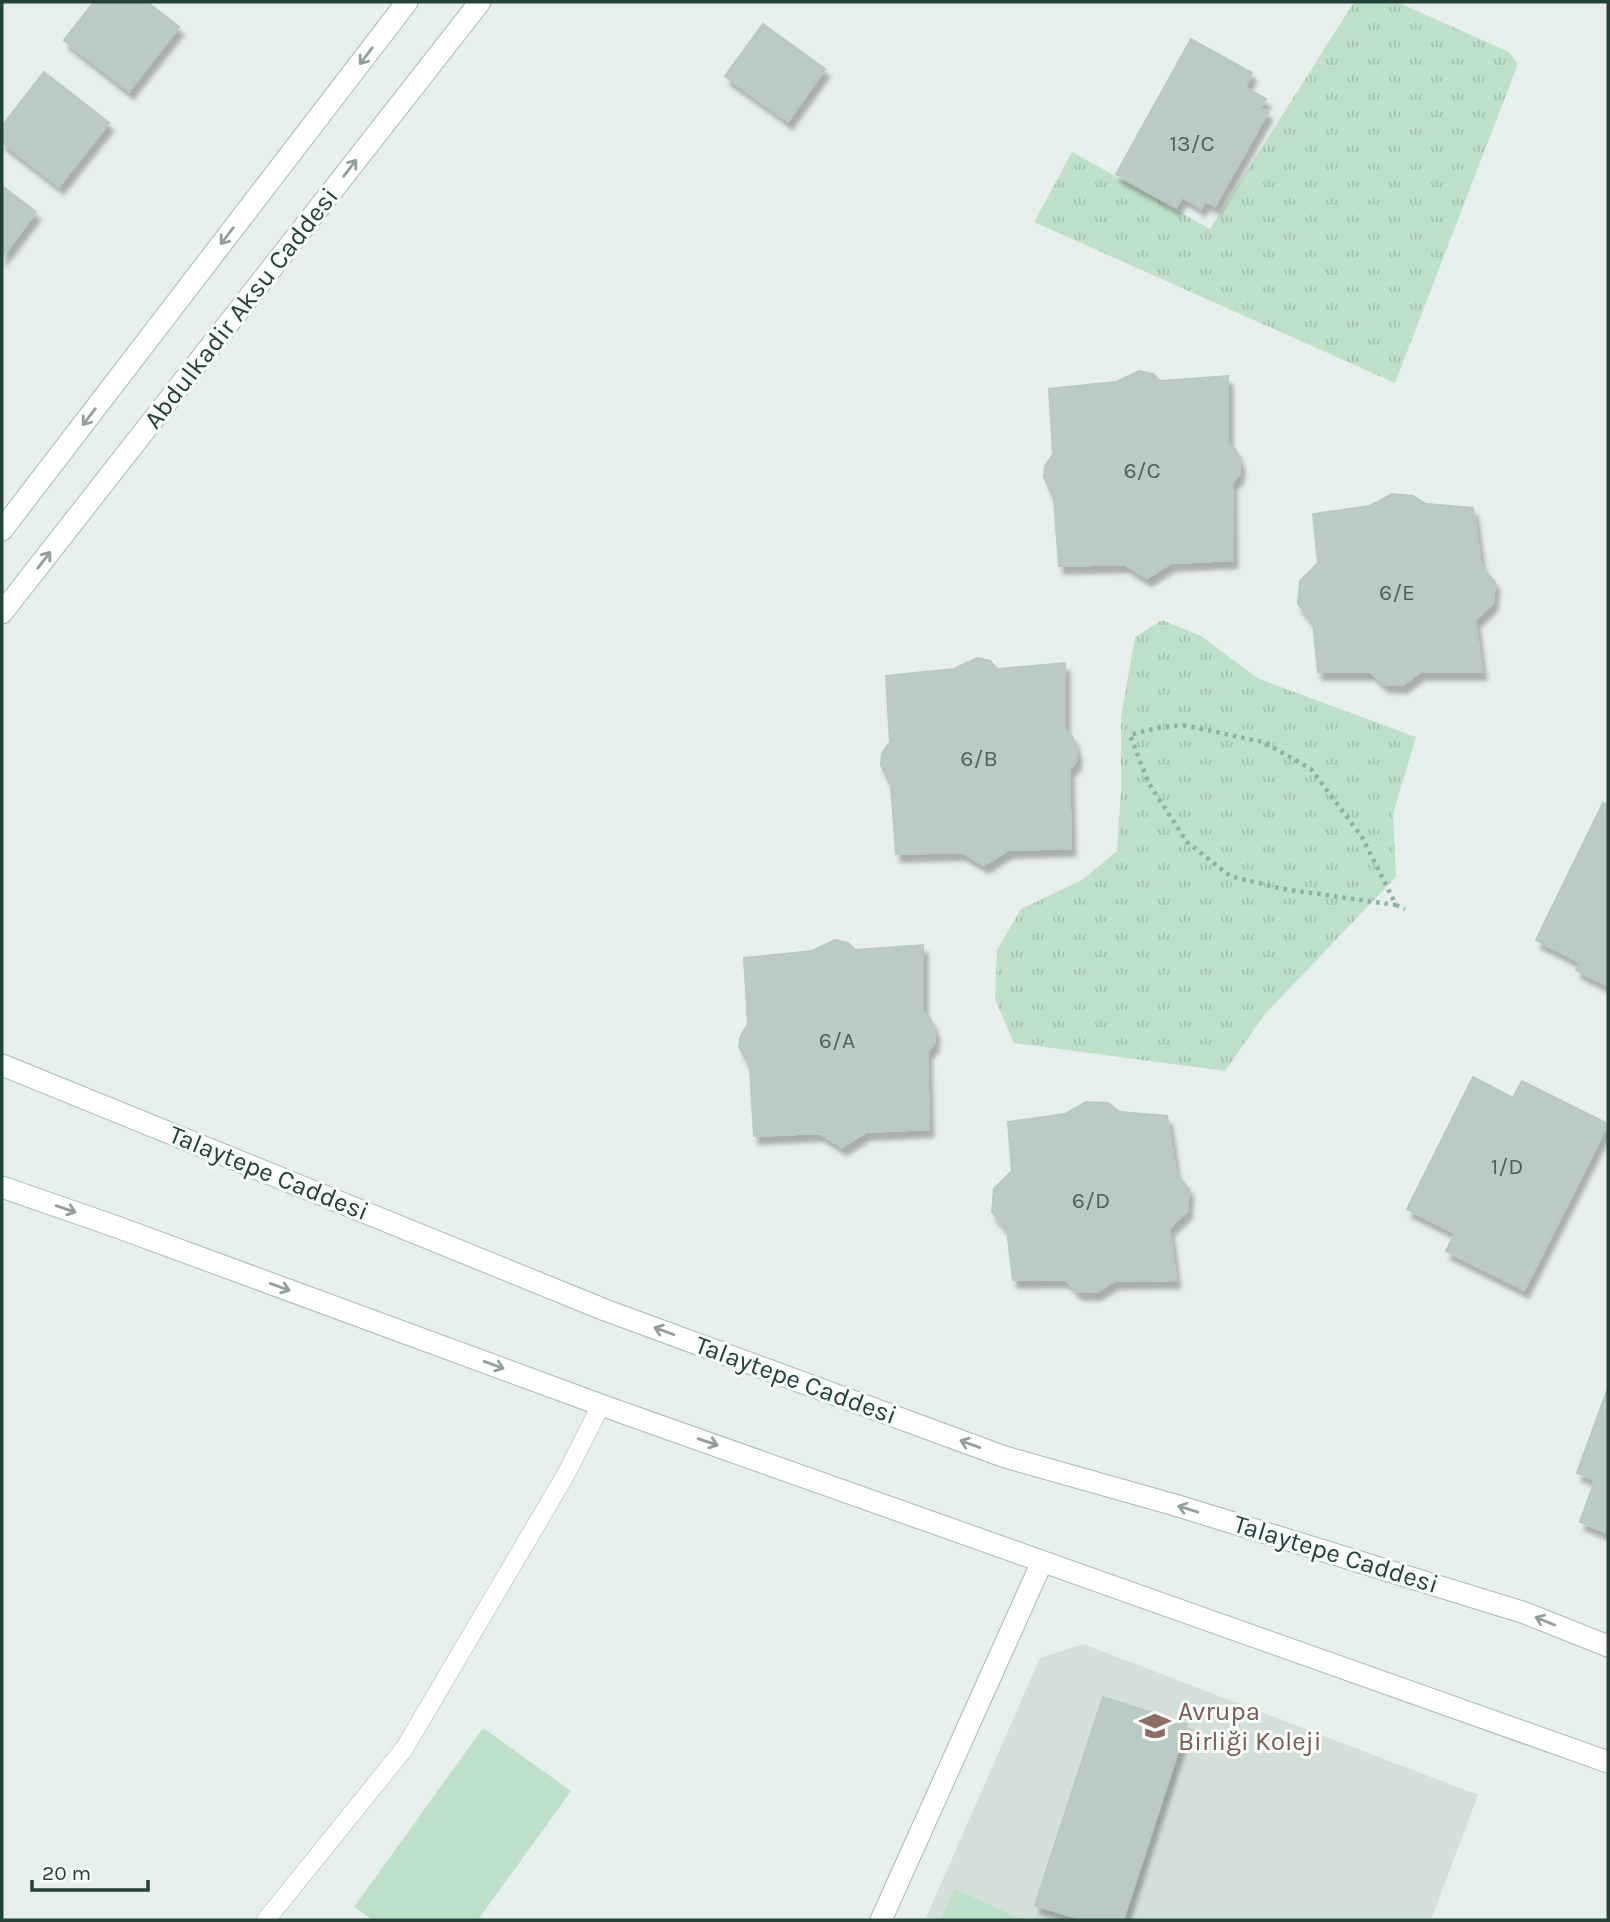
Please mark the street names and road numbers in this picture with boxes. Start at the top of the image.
street label: Abdulkadir Aksu Caddesi [137,181,345,435]
street label: Talaytepe Caddesi [165,1119,373,1227]
street label: Talaytepe Caddesi [691,1329,901,1431]
street label: Talaytepe Caddesi [1230,1508,1442,1600]

